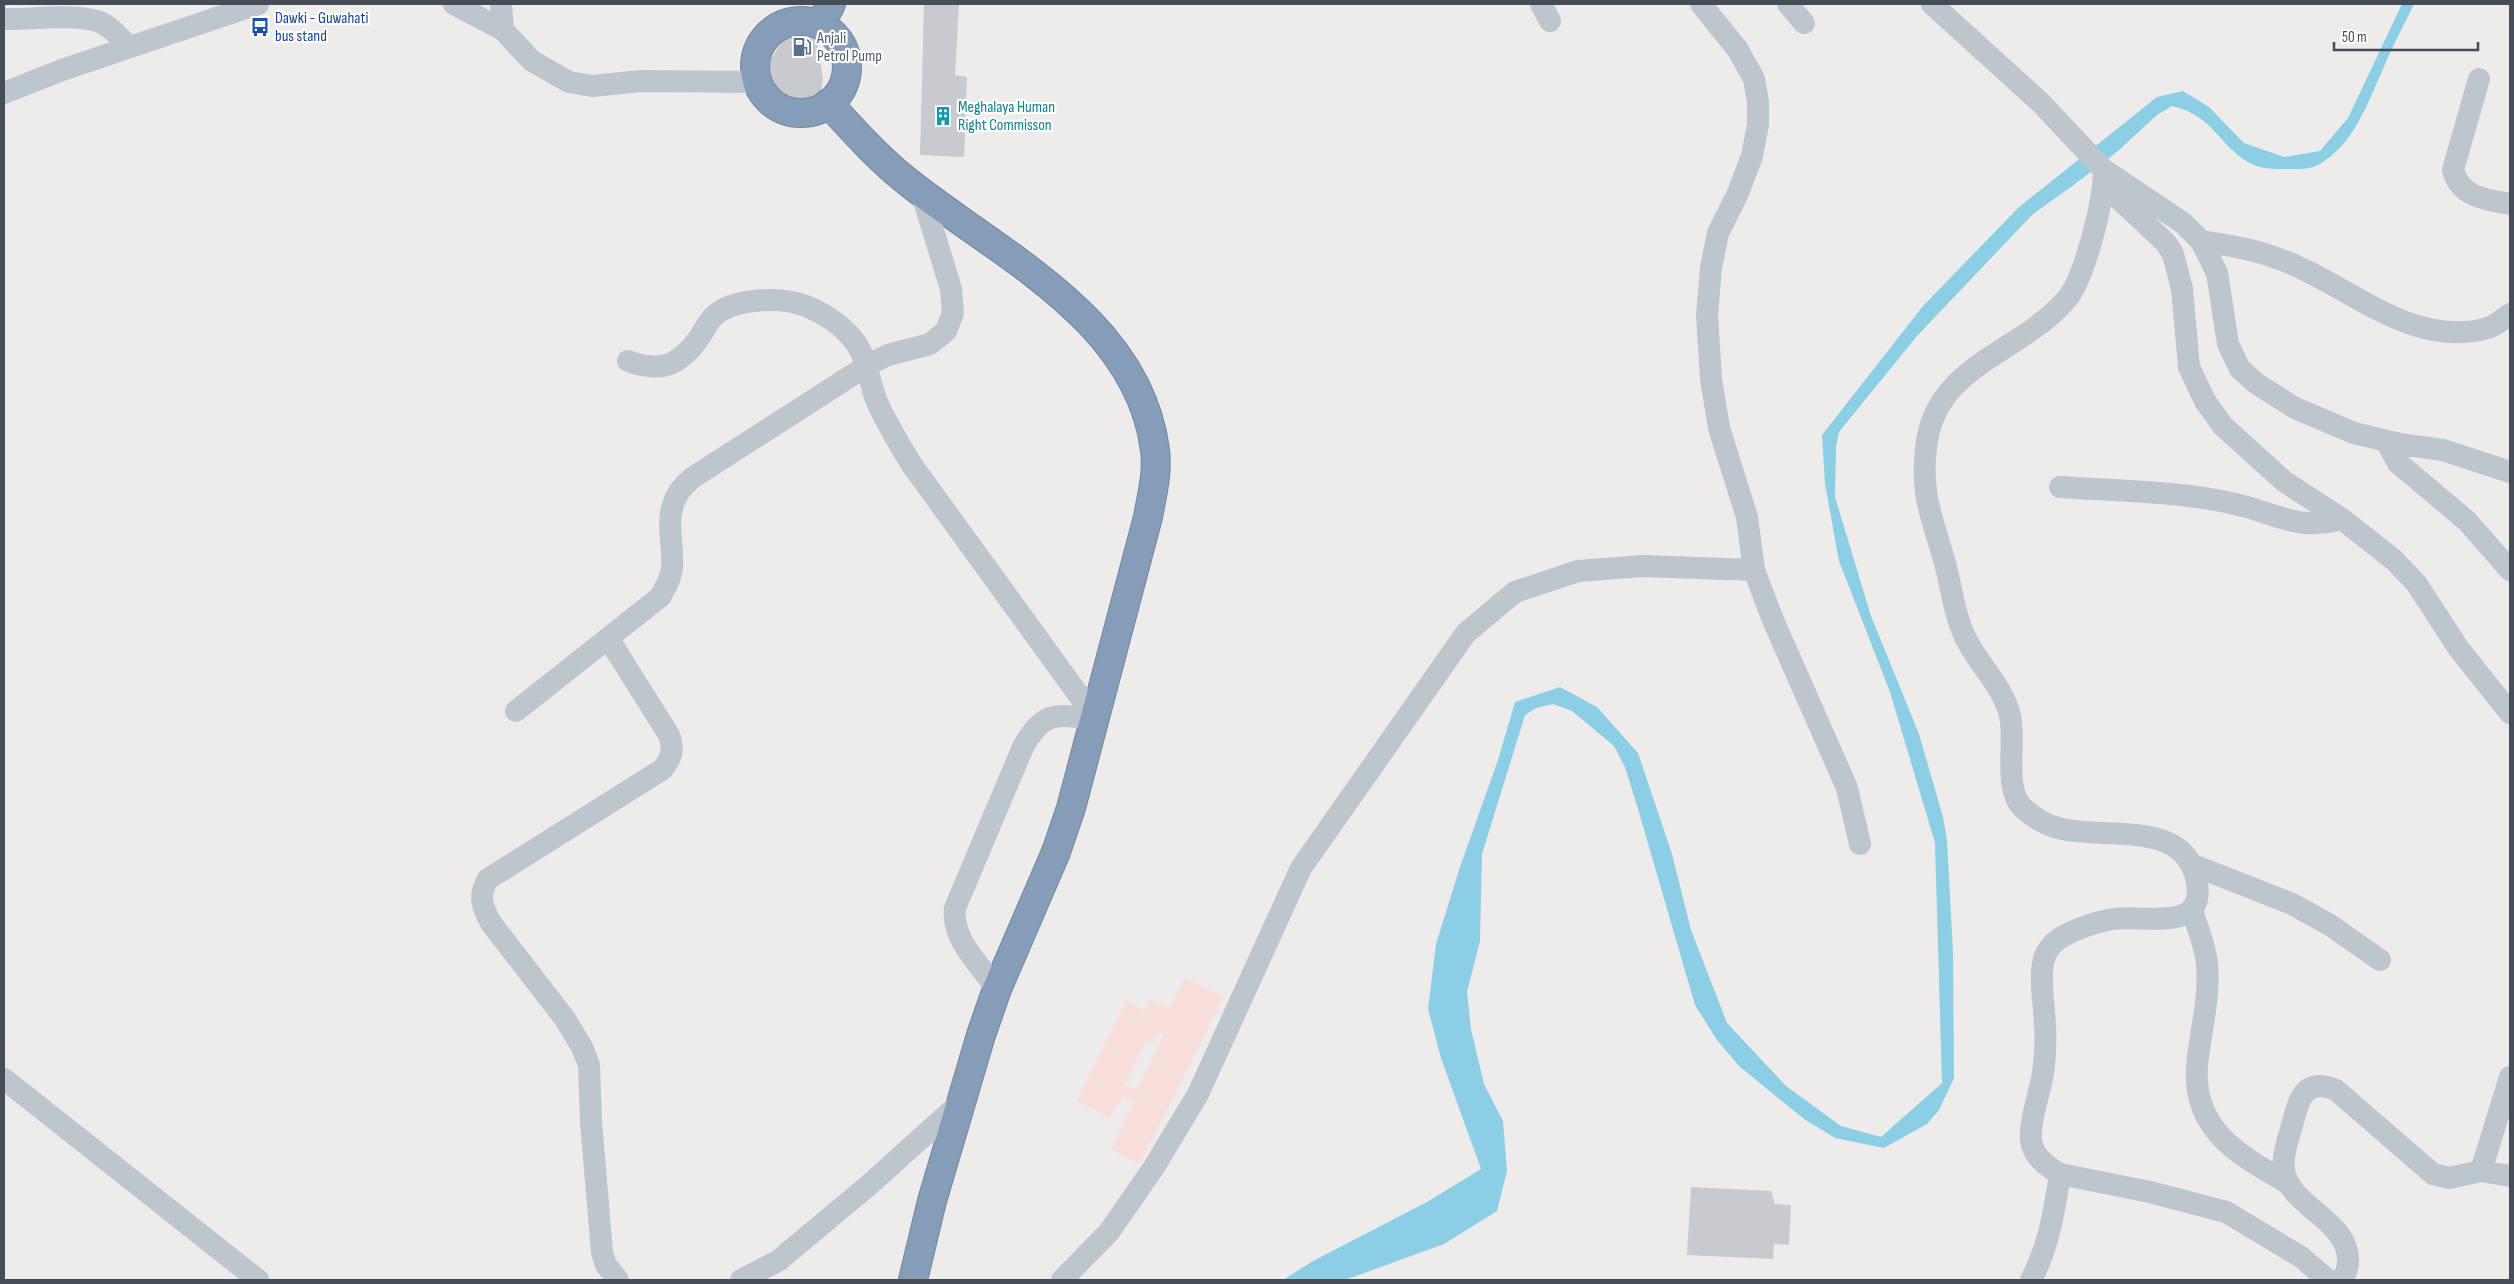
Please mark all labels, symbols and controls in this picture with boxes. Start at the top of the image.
place label: Dawki - Guwahati bus stand [275,9,368,46]
bus stop icon: Dawki - Guwahati bus stand [249,16,271,38]
scale bar [2334,20,2478,52]
text: 50 m [2342,28,2367,47]
place label: Anjali Petrol Pump [816,29,882,66]
fuel station icon: Anjali Petrol Pump [791,36,813,58]
place label: Meghalaya Human Right Commisson [958,98,1055,135]
building icon: Meghalaya Human Right Commisson [932,105,954,127]

